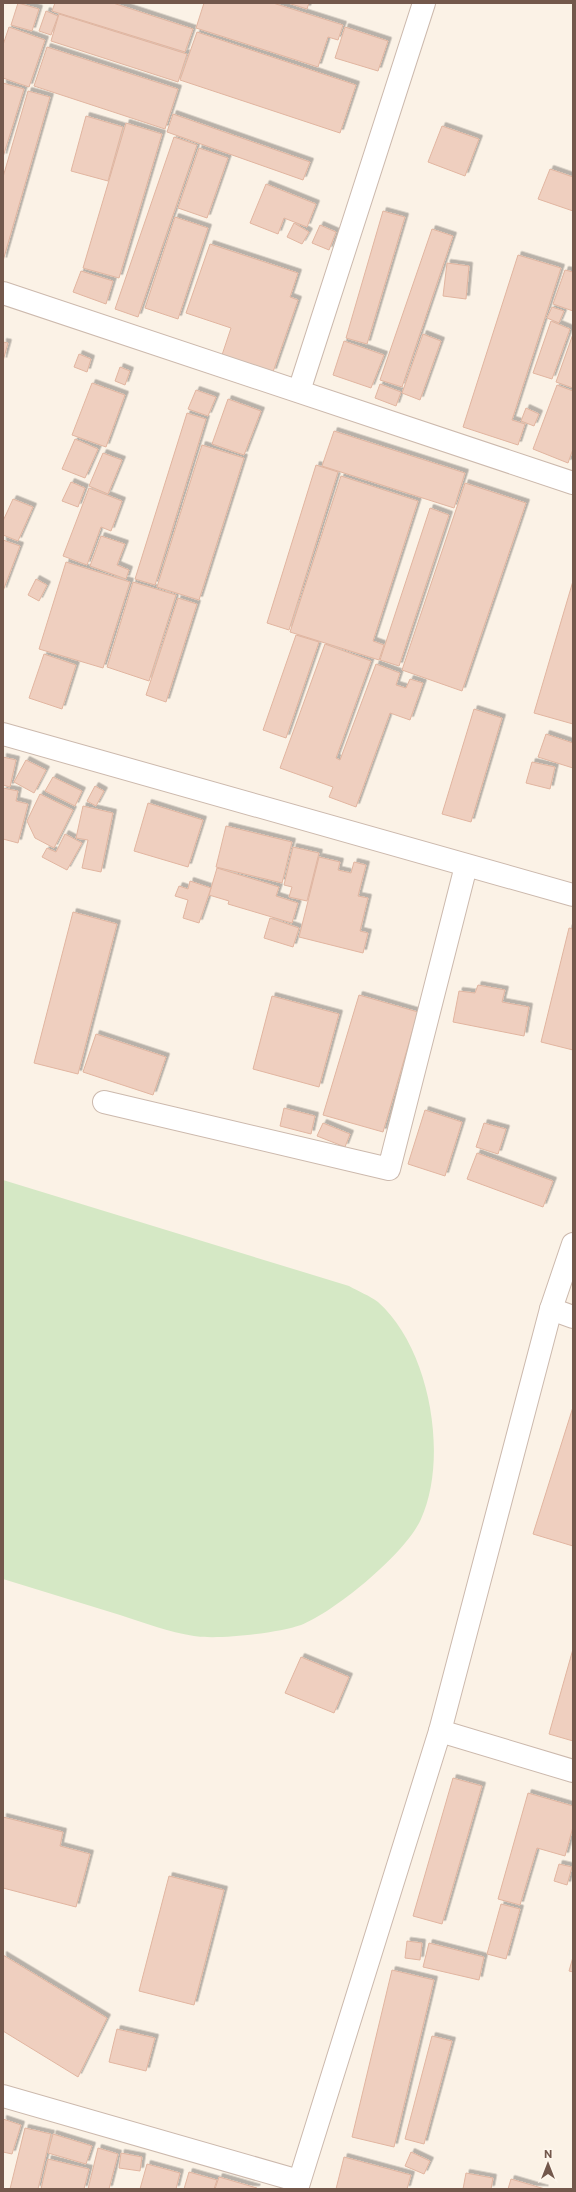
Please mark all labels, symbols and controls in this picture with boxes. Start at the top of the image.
north arrow [528,2144,568,2184]
text: N [544,2147,552,2160]

